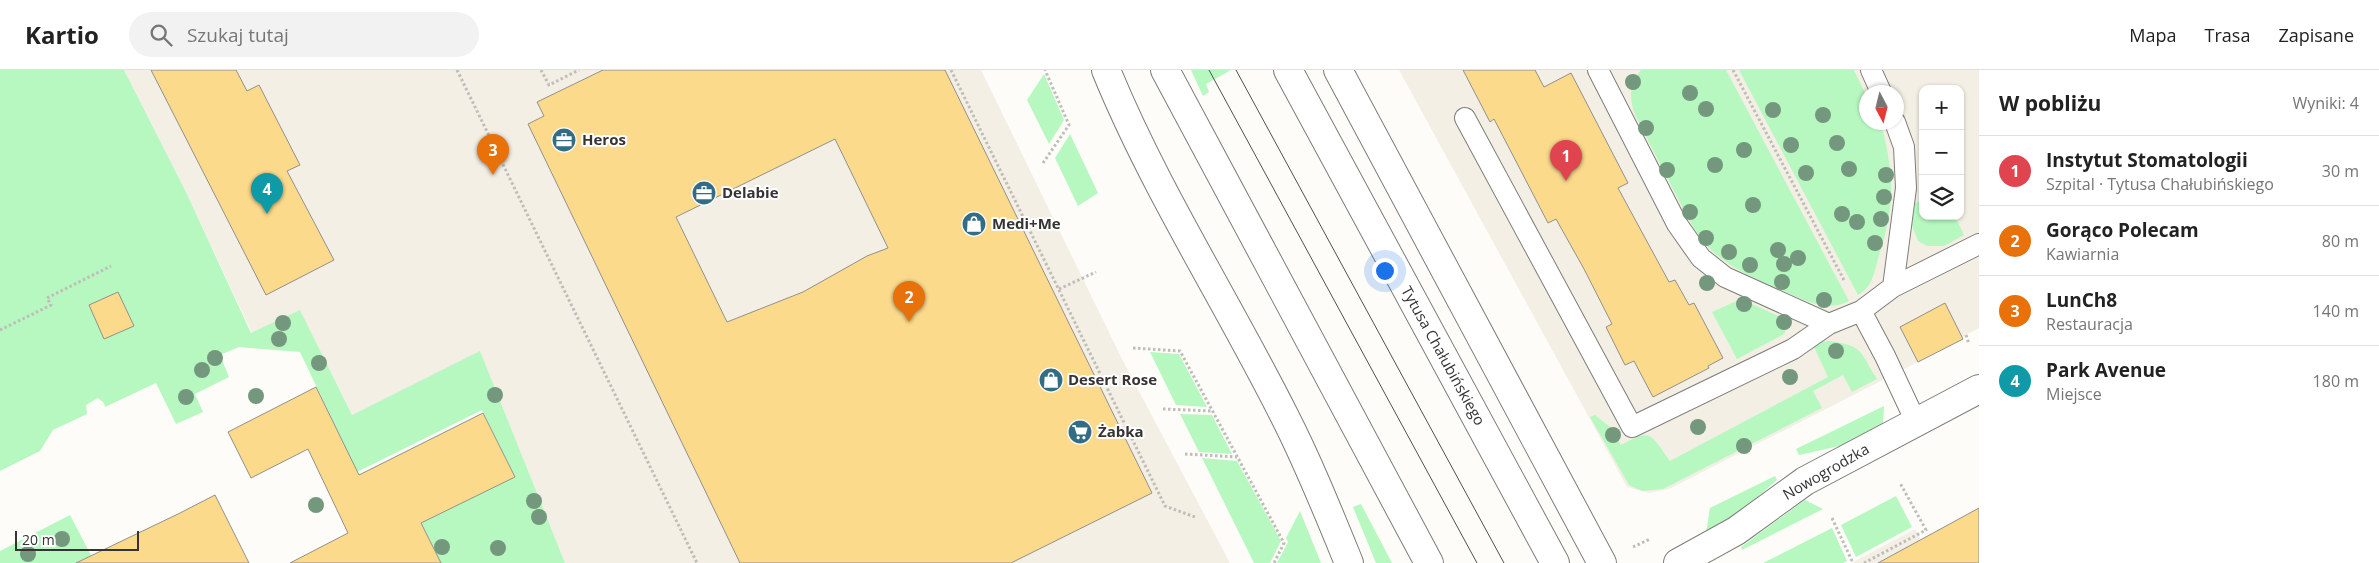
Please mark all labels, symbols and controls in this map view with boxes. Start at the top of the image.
search box [129,12,479,57]
text: Kartio [25,18,99,51]
icon: search [147,21,175,49]
text: Szukaj tutaj [187,22,289,48]
text: Mapa [2129,23,2177,47]
text: Trasa [2205,23,2250,47]
text: Zapisane [2278,23,2354,47]
north arrow [1859,85,1904,130]
map controls [1919,85,1964,220]
button: + [1919,85,1964,130]
text: W pobliżu [1999,89,2101,117]
text: Wyniki: 4 [2292,92,2359,114]
office icon: Heros [551,127,577,153]
place label: Heros [582,129,626,149]
button: − [1919,130,1964,175]
pin: 3 [477,134,509,175]
pin: 1 [1550,140,1582,181]
text: Instytut Stomatologii [2046,147,2248,173]
text: 1 [2010,160,2020,182]
text: 30 m [2322,160,2359,182]
pin: 4 [251,173,283,214]
text: Szpital · Tytusa Chałubińskiego [2046,173,2274,195]
button: layers [1919,175,1964,220]
office icon: Delabie [691,180,717,206]
place label: Delabie [722,182,779,202]
shop icon: Medi+Me [961,211,987,237]
place label: Medi+Me [992,213,1061,233]
text: Gorąco Polecam [2046,217,2199,243]
text: 2 [2010,230,2020,252]
text: 80 m [2322,230,2359,252]
text: Kawiarnia [2046,243,2119,265]
your location [1372,258,1398,284]
pin: 2 [893,281,925,322]
street label: Tytusa Chałubińskiego [1397,282,1490,429]
text: LunCh8 [2046,287,2117,313]
text: 3 [2010,300,2020,322]
text: 140 m [2313,300,2359,322]
text: Restauracja [2046,313,2133,335]
text: Park Avenue [2046,357,2166,383]
shop icon: Desert Rose [1038,367,1064,393]
place label: Desert Rose [1068,369,1157,389]
text: 4 [2010,370,2020,392]
text: 180 m [2313,370,2359,392]
text: Miejsce [2046,383,2102,405]
supermarket icon: Żabka [1067,419,1093,445]
place label: Żabka [1098,421,1144,441]
street label: Nowogrodzka [1779,438,1872,504]
scale bar [15,528,139,551]
text: 20 m [22,530,55,549]

